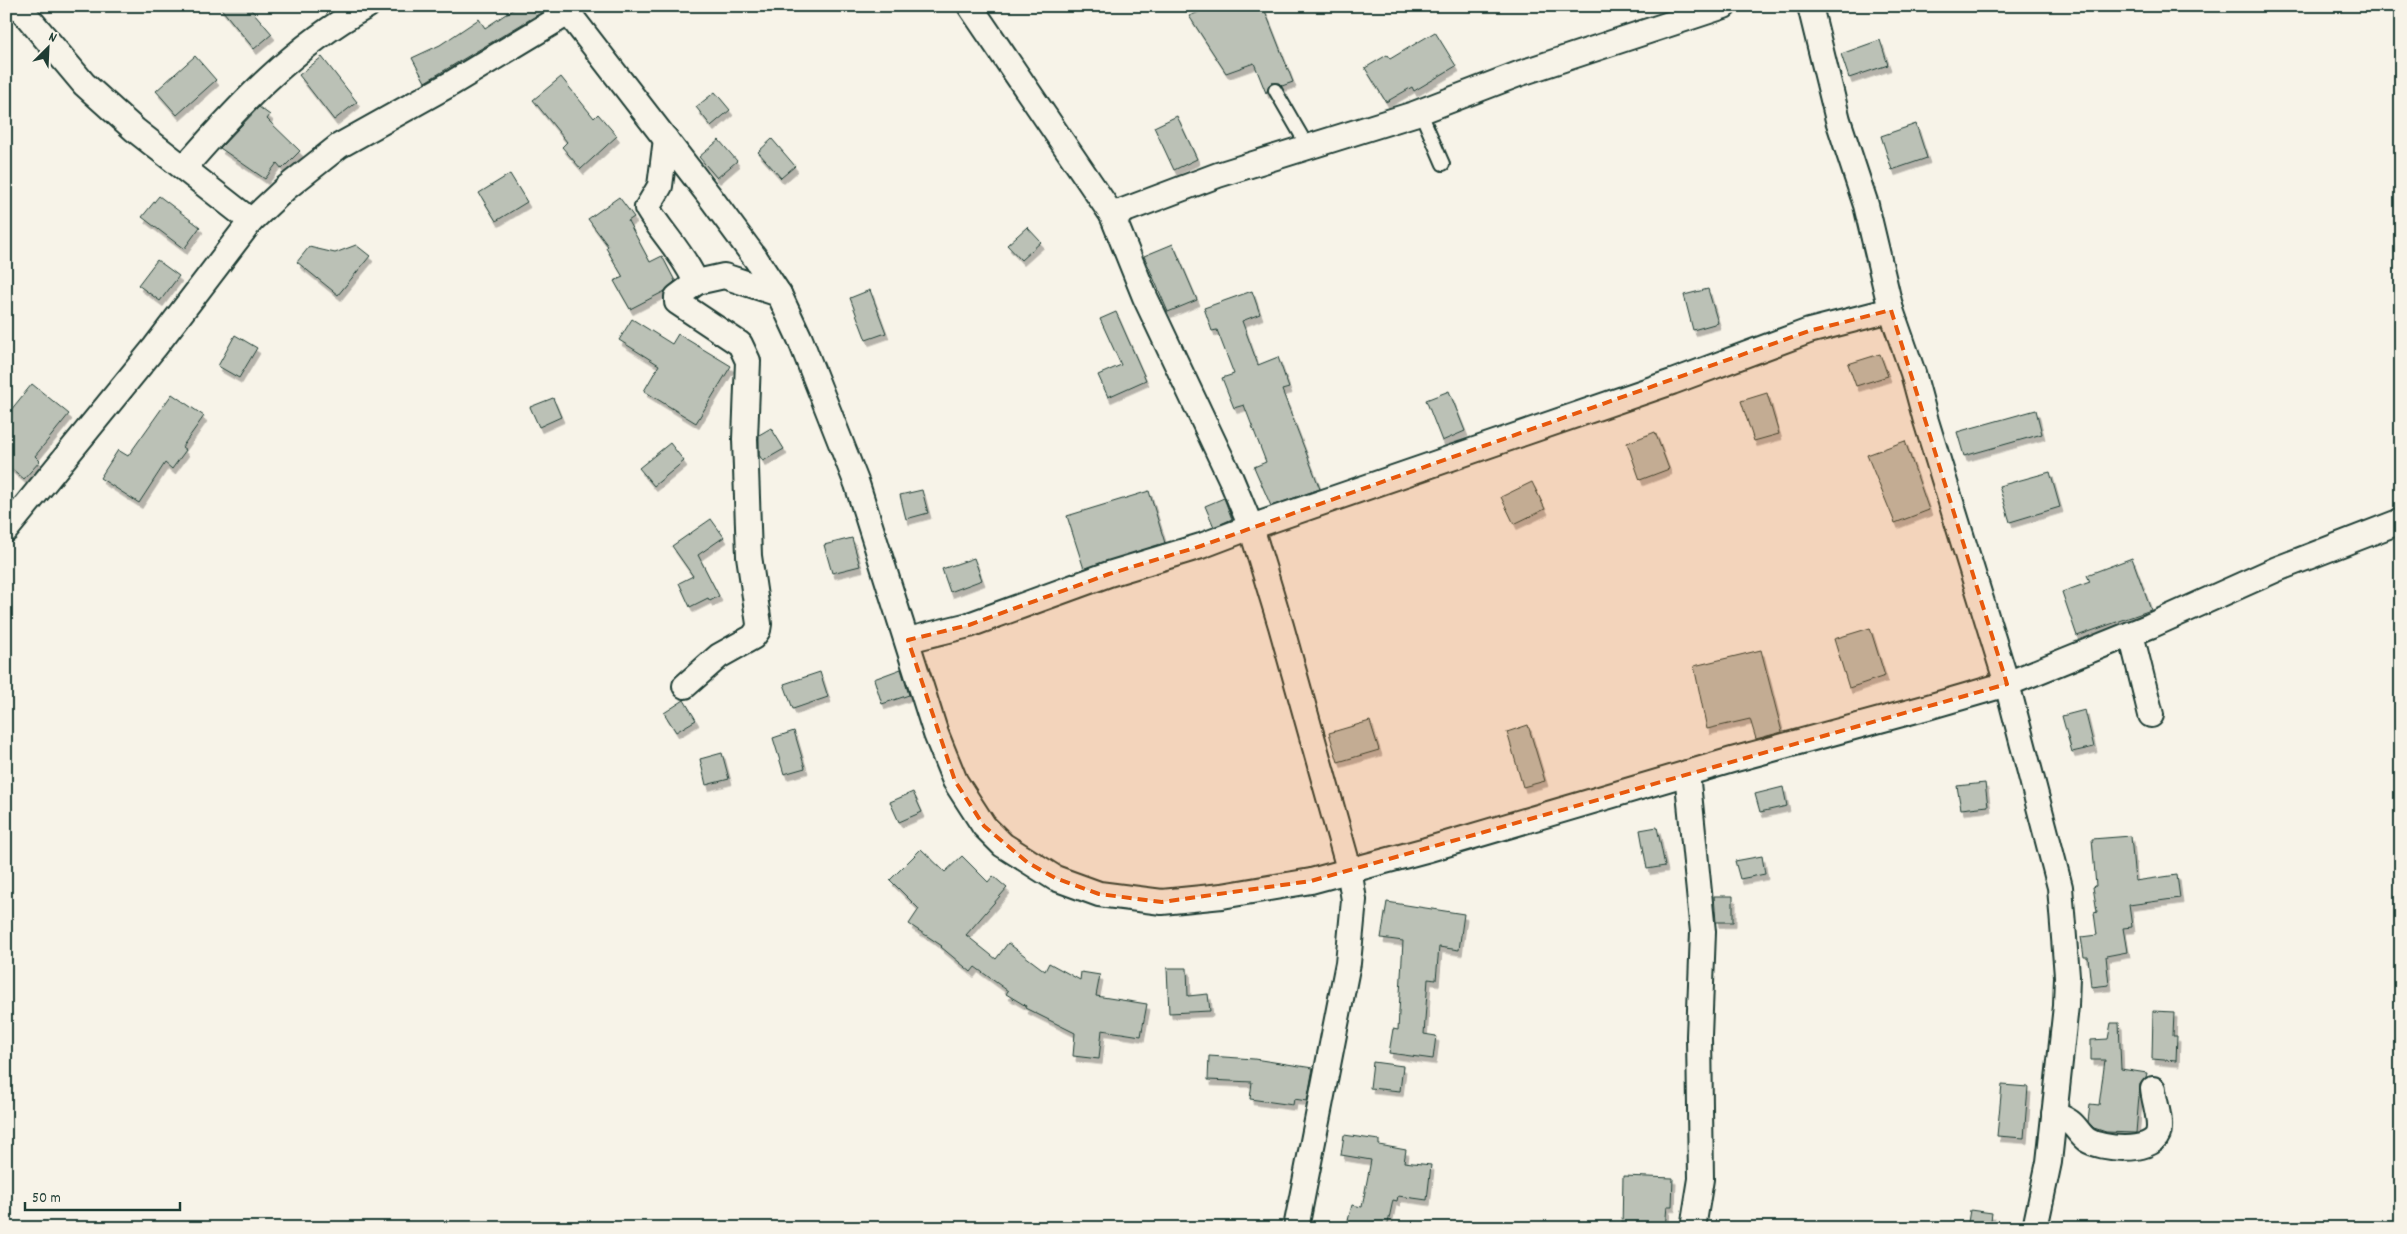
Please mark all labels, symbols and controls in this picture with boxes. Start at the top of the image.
north arrow [22,22,72,72]
text: N [45,27,60,49]
scale bar [25,1179,180,1211]
text: 50 m [32,1188,61,1210]

